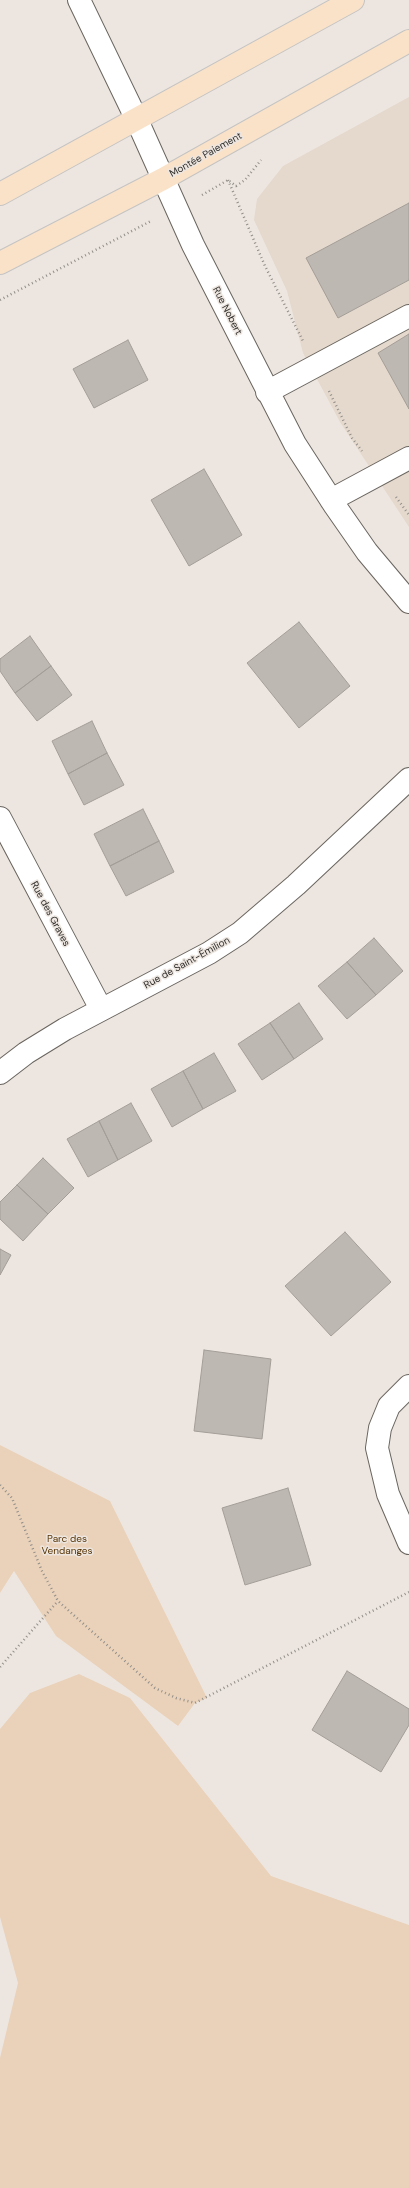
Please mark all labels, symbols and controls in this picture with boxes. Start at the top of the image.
street label: Montée Paiement [168,130,244,180]
street label: Rue Nobert [210,285,244,337]
street label: Rue des Graves [28,879,72,949]
street label: Rue de Saint-Émilion [142,934,232,992]
park label: Parc des Vendanges [42,1533,92,1556]

